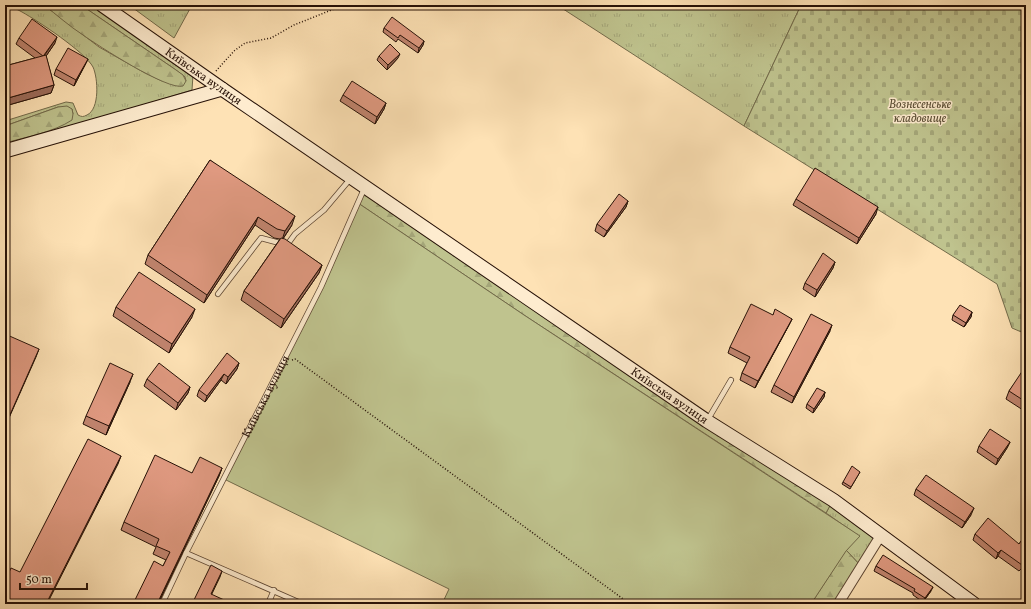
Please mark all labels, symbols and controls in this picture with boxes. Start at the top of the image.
street label: Київська вулиця [161,44,245,109]
park label: Вознесенське кладовище [889,97,952,127]
street label: Київська вулиця [239,353,294,441]
street label: Київська вулиця [627,364,711,428]
scale bar [20,565,87,591]
text: 50 m [26,572,52,588]

